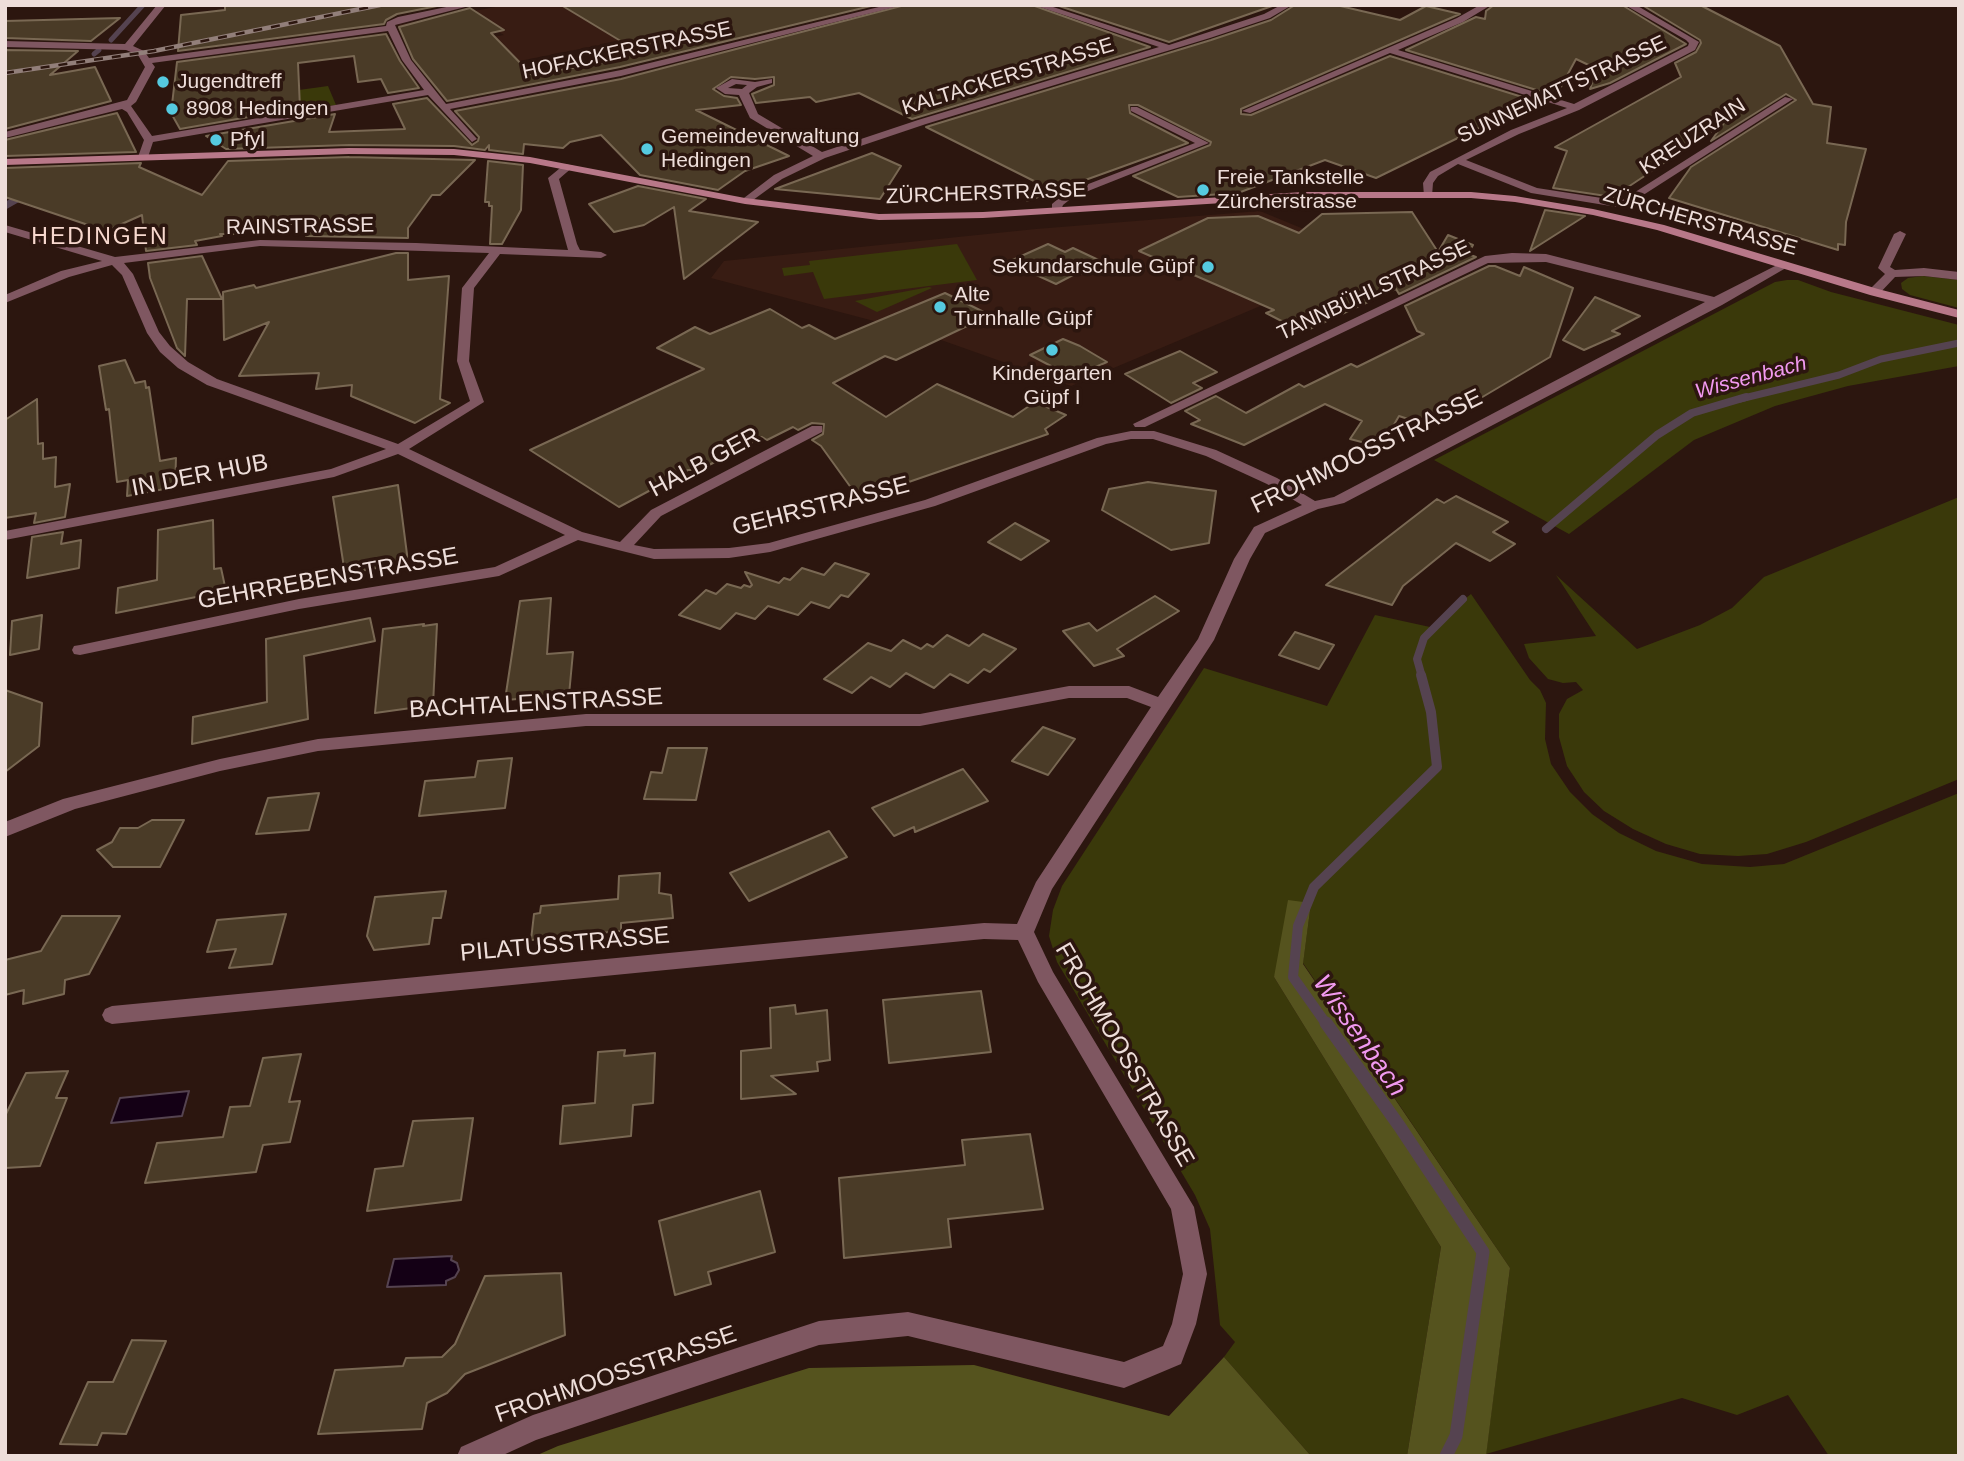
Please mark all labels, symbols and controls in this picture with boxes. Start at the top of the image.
street label: HOFACKERSTRASSE [520,16,734,86]
street label: SUNNEMATTSTRASSE [1454,31,1670,149]
street label: KALTACKERSTRASSE [899,33,1117,121]
place label: Jugendtreff [177,69,282,95]
marker: Jugendtreff [155,74,171,90]
street label: KREUZRAIN [1635,93,1751,181]
place label: 8908 Hedingen [186,96,328,122]
marker: 8908 Hedingen [164,101,180,117]
place label: Gemeindeverwaltung Hedingen [661,124,859,174]
place label: Pfyl [230,127,265,153]
marker: Pfyl [208,132,224,148]
marker: Gemeindeverwaltung Hedingen [639,141,655,157]
place label: Freie Tankstelle Zürcherstrasse [1217,165,1364,215]
street label: ZÜRCHERSTRASSE [885,178,1087,210]
marker: Freie Tankstelle Zürcherstrasse [1195,182,1211,198]
street label: ZÜRCHERSTRASSE [1600,182,1800,262]
street label: RAINSTRASSE [226,213,374,241]
district label: HEDINGEN [32,224,168,252]
street label: TANNBÜHLSTRASSE [1274,235,1474,347]
place label: Sekundarschule Güpf [992,254,1194,280]
marker: Sekundarschule Güpf [1200,259,1216,275]
place label: Alte Turnhalle Güpf [954,282,1092,332]
marker: Alte Turnhalle Güpf [932,299,948,315]
marker: Kindergarten Güpf I [1044,342,1060,358]
water label: Wissenbach [1693,351,1809,405]
place label: Kindergarten Güpf I [992,361,1112,411]
street label: FROHMOOSSTRASSE [1247,384,1487,520]
street label: HALB GER [645,422,765,504]
street label: IN DER HUB [129,449,271,503]
street label: GEHRSTRASSE [730,471,912,543]
street label: GEHRREBENSTRASSE [195,542,461,616]
street label: BACHTALENSTRASSE [408,683,664,725]
street label: PILATUSSTRASSE [459,921,671,969]
street label: FROHMOOSSTRASSE [1048,938,1200,1172]
water label: Wissenbach [1306,969,1412,1103]
street label: FROHMOOSSTRASSE [492,1320,740,1430]

